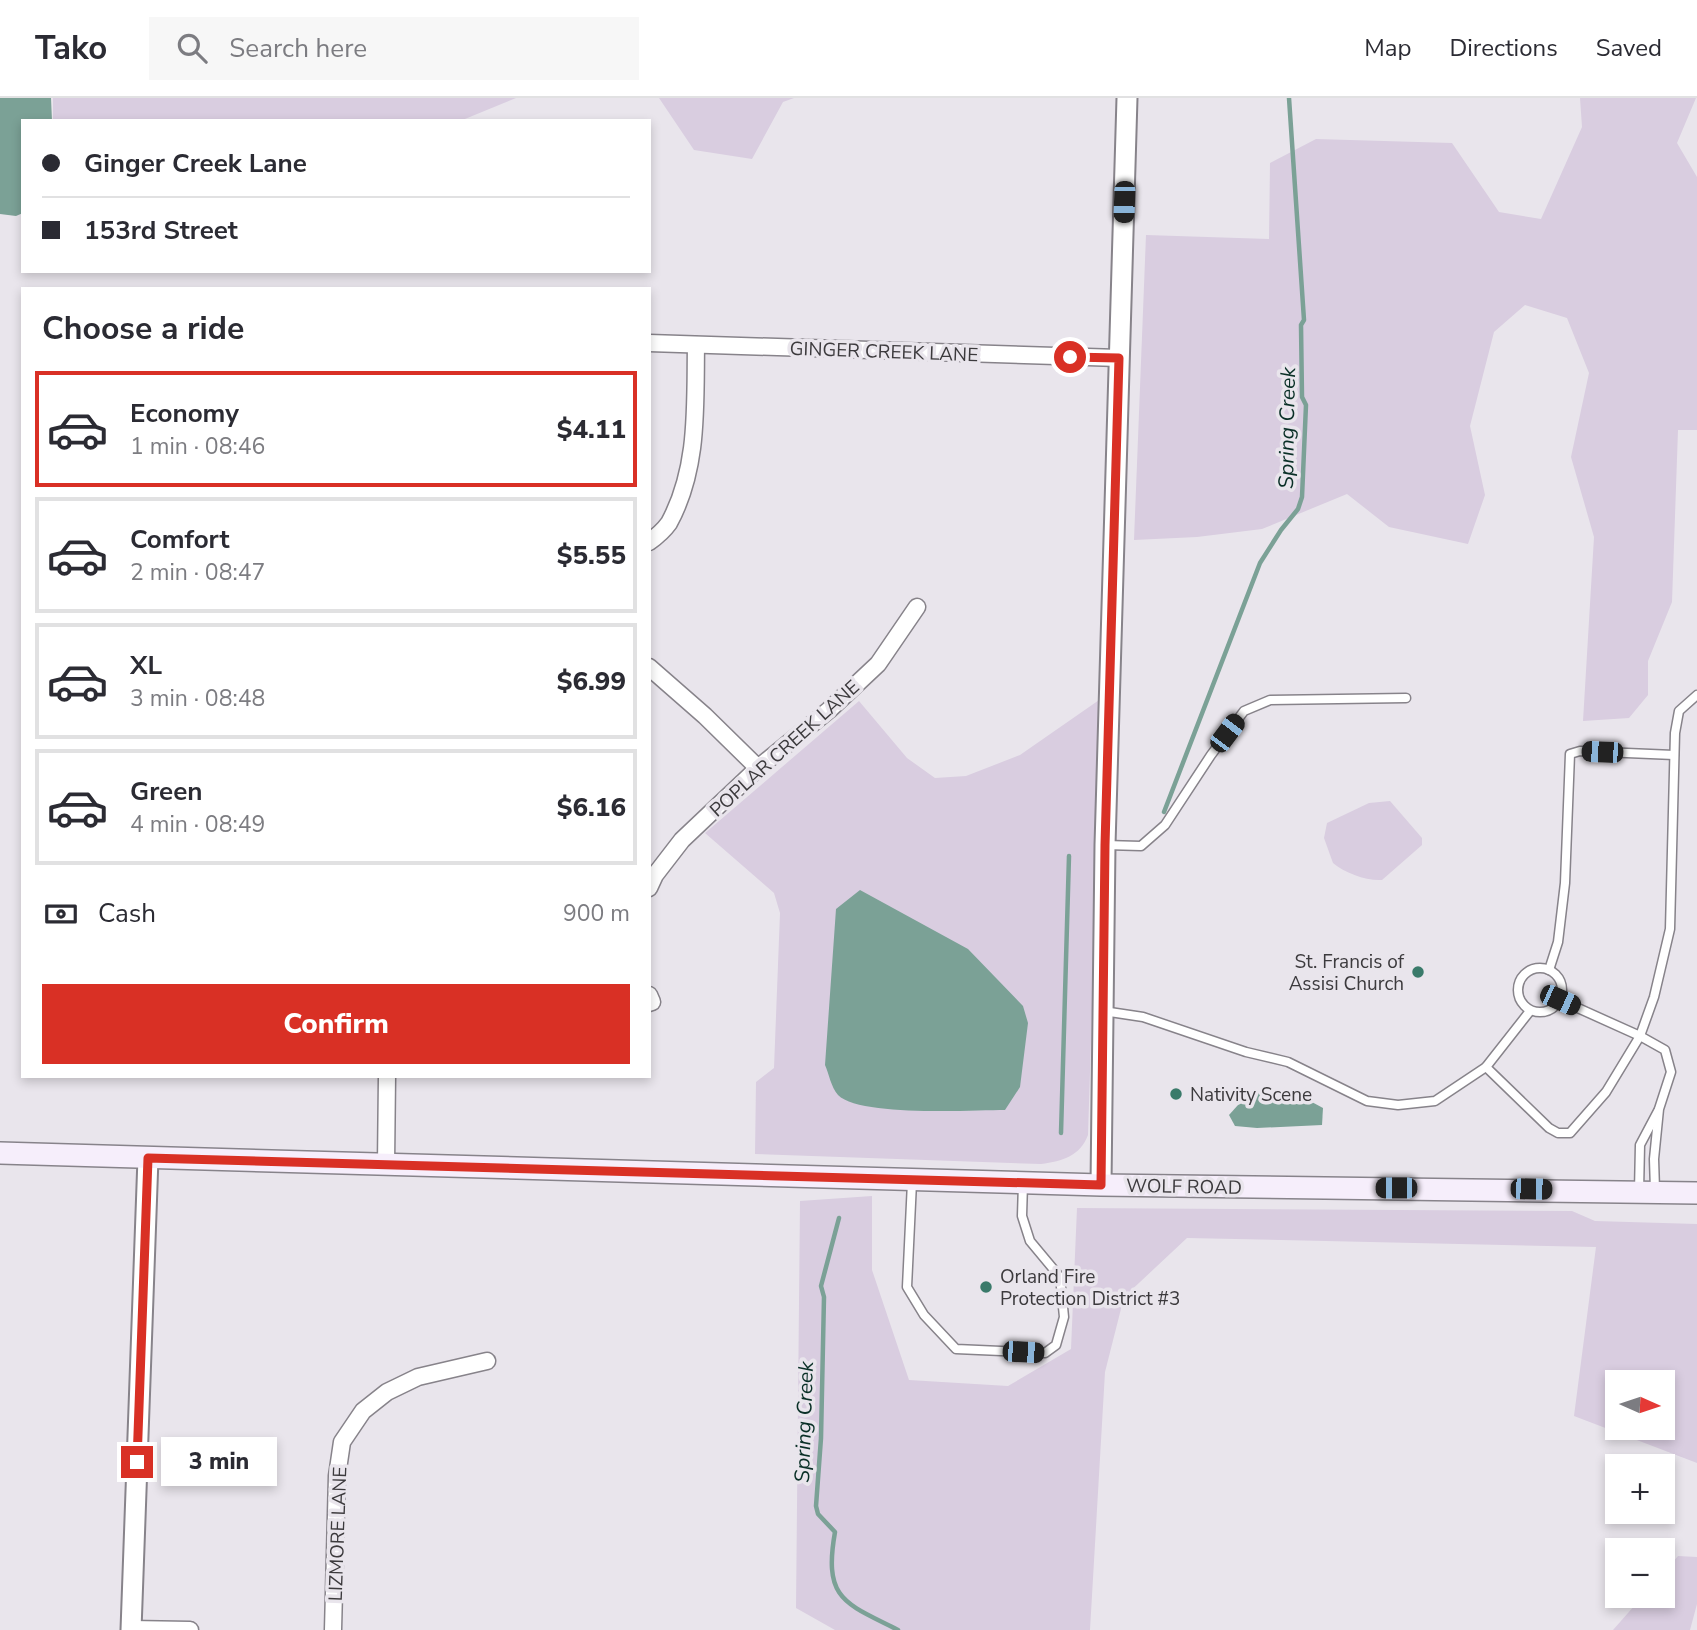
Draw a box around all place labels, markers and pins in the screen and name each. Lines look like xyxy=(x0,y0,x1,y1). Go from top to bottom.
place label: St. Francis of Assisi Church xyxy=(1289,949,1405,997)
marker: St. Francis of Assisi Church xyxy=(1410,964,1426,980)
place label: Nativity Scene xyxy=(1190,1082,1312,1108)
marker: Nativity Scene xyxy=(1168,1086,1184,1102)
place label: Orland Fire Protection District #3 xyxy=(1000,1264,1180,1312)
marker: Orland Fire Protection District #3 xyxy=(978,1279,994,1295)

